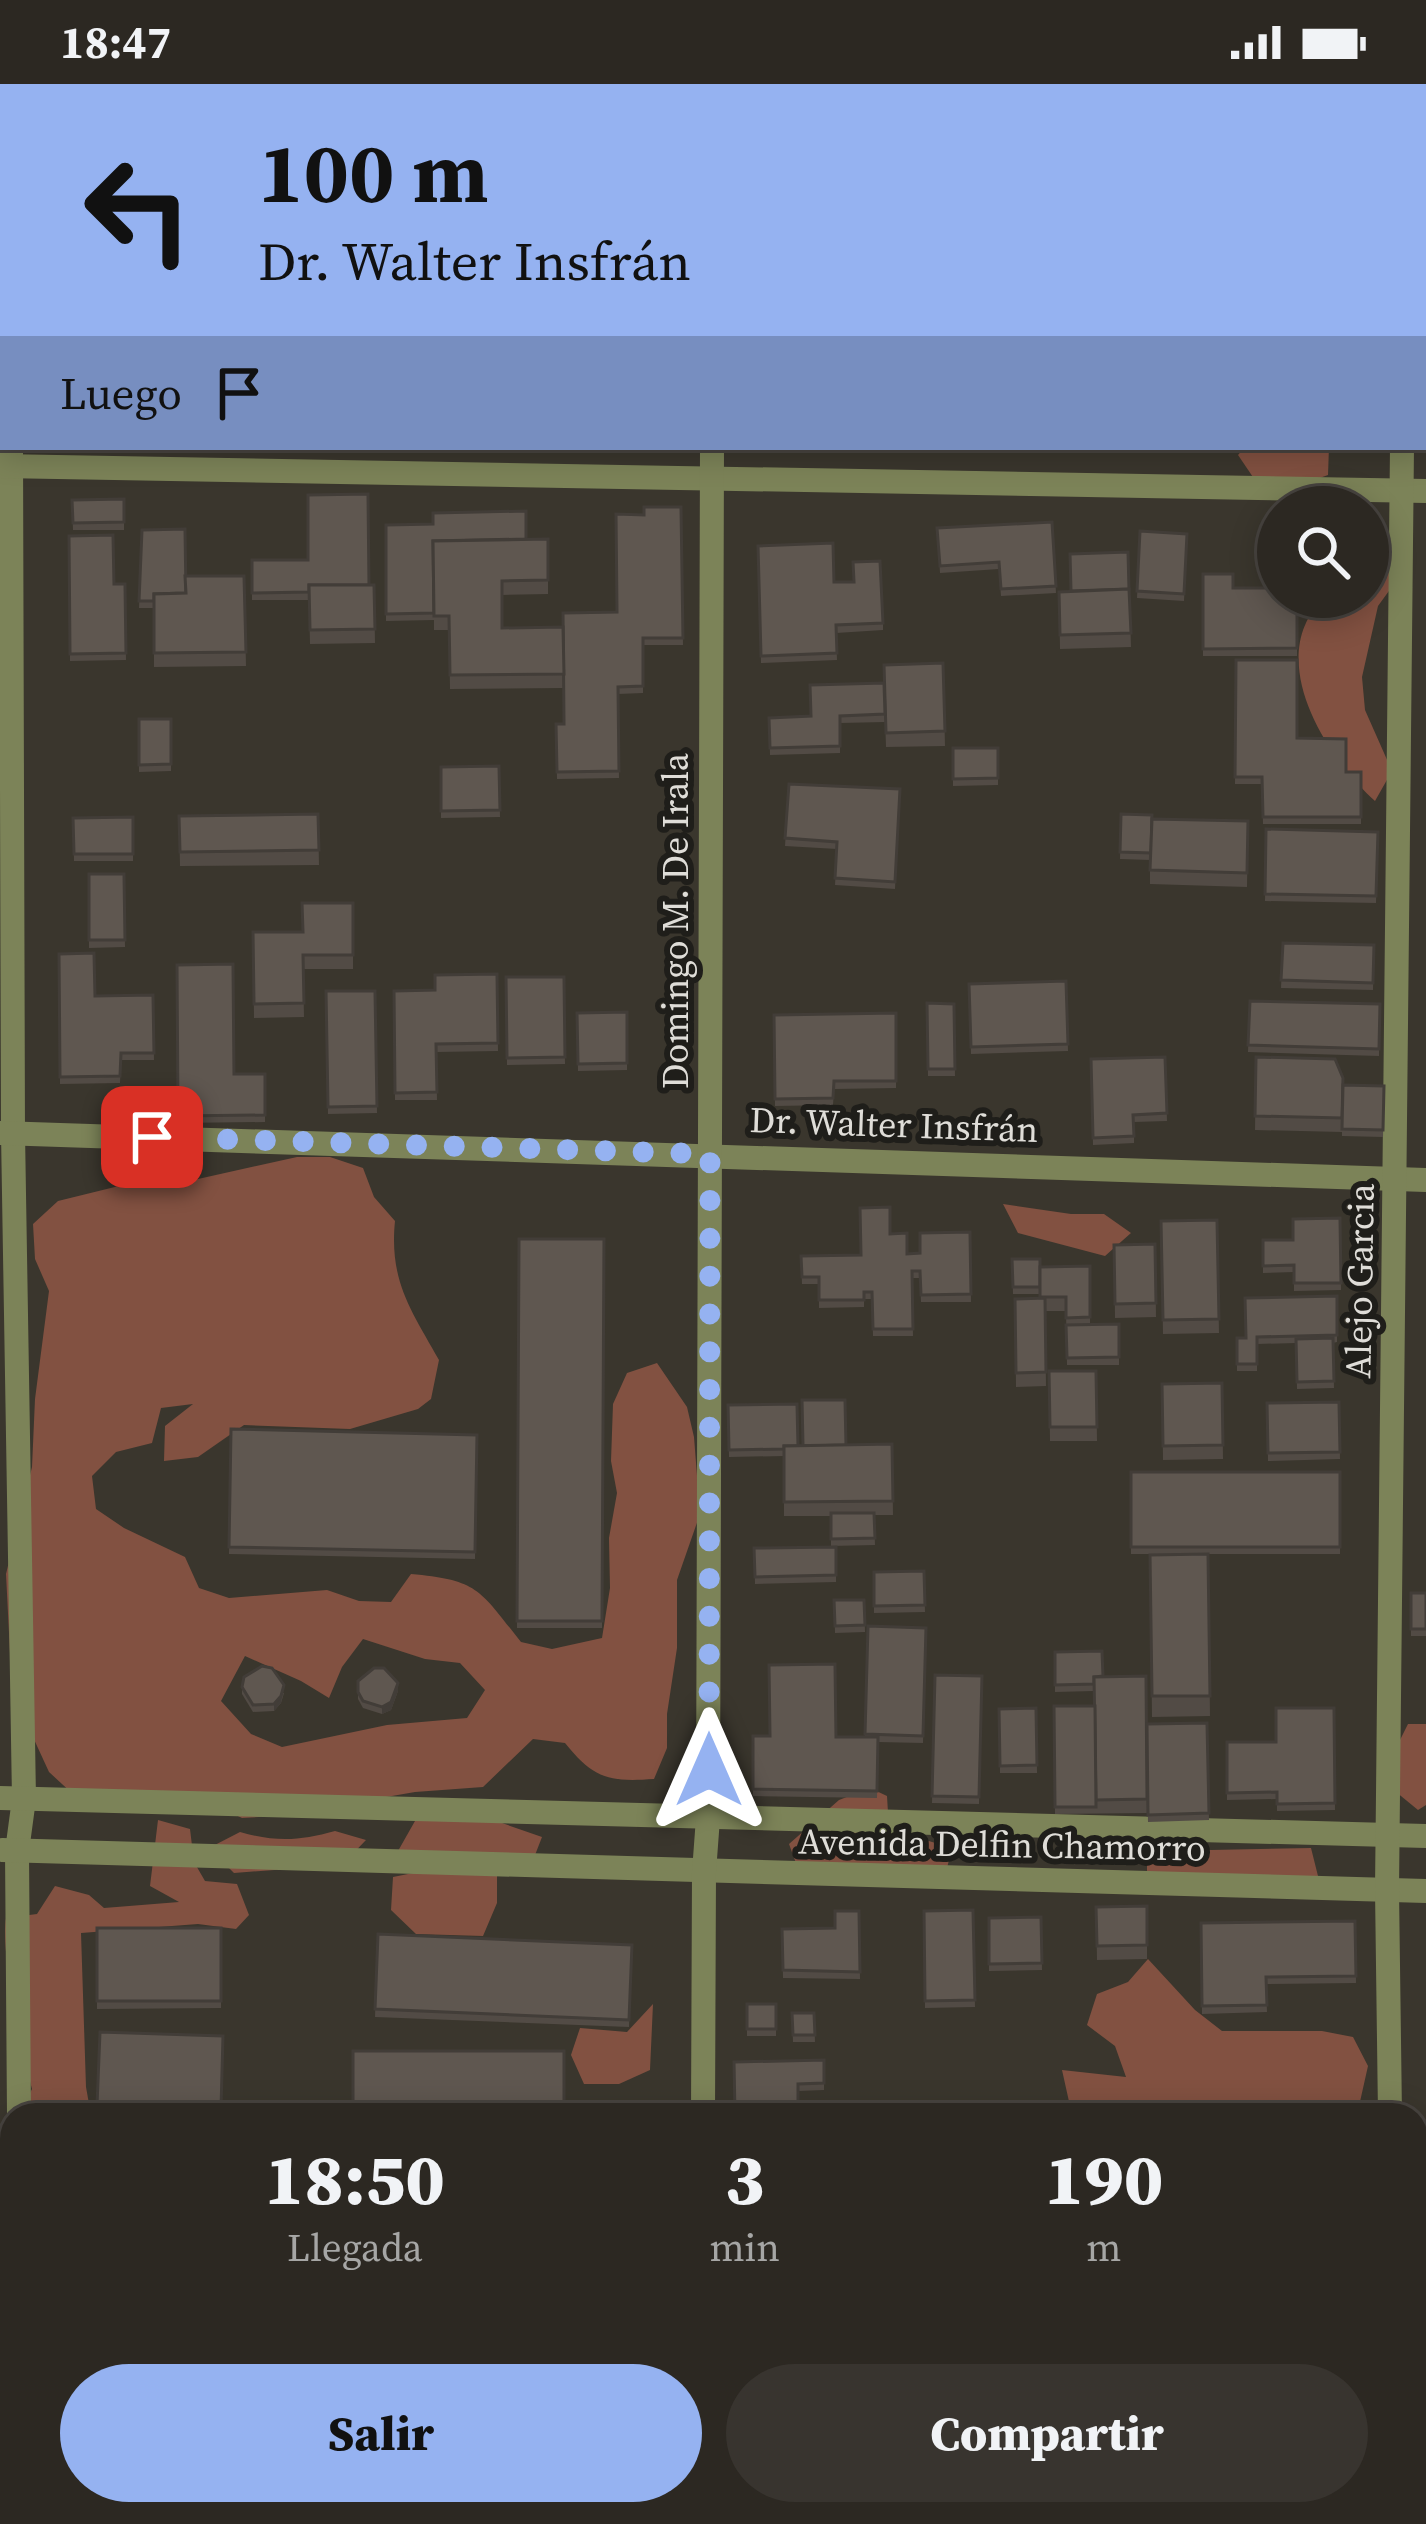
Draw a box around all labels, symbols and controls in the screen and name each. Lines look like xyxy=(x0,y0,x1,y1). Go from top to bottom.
text: 18:47 xyxy=(60,11,171,73)
text: 100 m xyxy=(258,115,489,230)
icon: left xyxy=(60,132,216,288)
text: Dr. Walter Insfrán xyxy=(258,224,691,298)
icon: arrive xyxy=(206,360,272,426)
text: Luego xyxy=(60,362,182,424)
map controls xyxy=(1257,486,1389,618)
button: search xyxy=(1257,486,1389,618)
street label: Domingo M. De Irala xyxy=(651,752,700,1089)
pin xyxy=(101,1086,203,1188)
street label: Dr. Walter Insfrán xyxy=(749,1095,1039,1154)
icon: arrive xyxy=(119,1104,185,1170)
street label: Alejo Garcia xyxy=(1333,1182,1386,1379)
position arrow xyxy=(646,1707,772,1833)
street label: Avenida Delfin Chamorro xyxy=(798,1816,1206,1873)
text: 18:50 xyxy=(265,2129,445,2228)
text: 3 xyxy=(725,2129,764,2228)
text: 190 xyxy=(1044,2129,1163,2228)
text: Llegada xyxy=(287,2221,423,2274)
text: min xyxy=(709,2221,780,2274)
text: m xyxy=(1086,2221,1121,2274)
button: Salir xyxy=(60,2364,702,2502)
button: Compartir xyxy=(726,2364,1368,2502)

